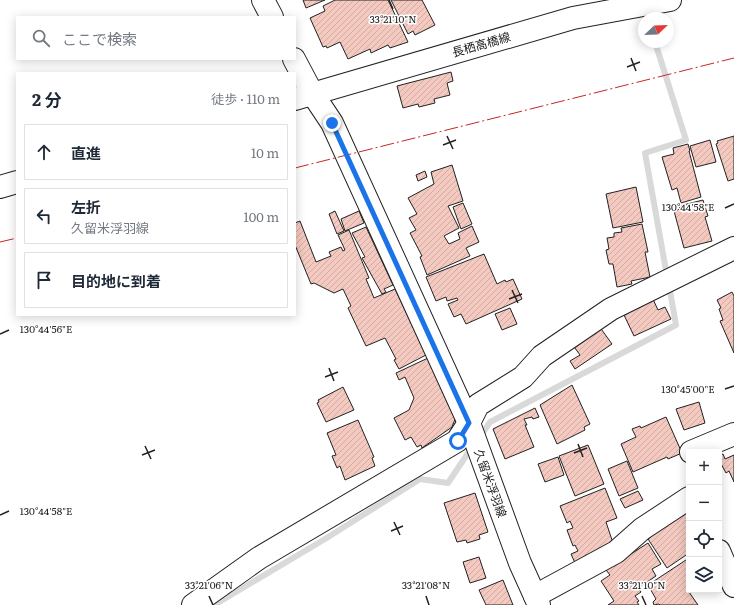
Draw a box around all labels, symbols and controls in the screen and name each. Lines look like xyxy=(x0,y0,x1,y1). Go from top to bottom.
text: 33°21'10"N xyxy=(369,11,417,26)
north arrow xyxy=(638,12,674,48)
search box xyxy=(16,16,296,60)
icon: search xyxy=(30,27,52,49)
text: ここで検索 xyxy=(62,27,137,50)
street label: 長栖高橋線 xyxy=(450,27,512,61)
text: 2 分 xyxy=(32,86,62,111)
text: 徒歩 · 110 m xyxy=(211,89,280,108)
route end xyxy=(323,114,341,132)
icon: ahead xyxy=(33,141,55,163)
text: 直進 xyxy=(71,141,101,164)
text: 10 m xyxy=(251,143,279,162)
text: 左折 xyxy=(71,195,101,218)
text: 130°44'58"E xyxy=(662,199,714,214)
icon: left xyxy=(33,205,55,227)
text: 100 m xyxy=(243,207,279,226)
text: 久留米浮羽線 xyxy=(71,218,149,237)
icon: arrive xyxy=(33,269,55,291)
text: 目的地に到着 xyxy=(71,269,161,292)
text: 130°44'56"E xyxy=(20,321,72,336)
text: 130°45'00"E xyxy=(661,381,715,396)
route start xyxy=(449,432,467,450)
street label: 久留米浮羽線 xyxy=(470,446,512,520)
map controls xyxy=(686,449,722,593)
button: + xyxy=(686,449,722,485)
button: − xyxy=(686,485,722,521)
text: 130°44'58"E xyxy=(20,503,72,518)
button: locate xyxy=(686,521,722,557)
button: layers xyxy=(686,557,722,593)
text: 33°21'06"N xyxy=(185,577,233,592)
text: 33°21'08"N xyxy=(402,577,450,592)
text: 33°21'10"N xyxy=(618,577,666,592)

